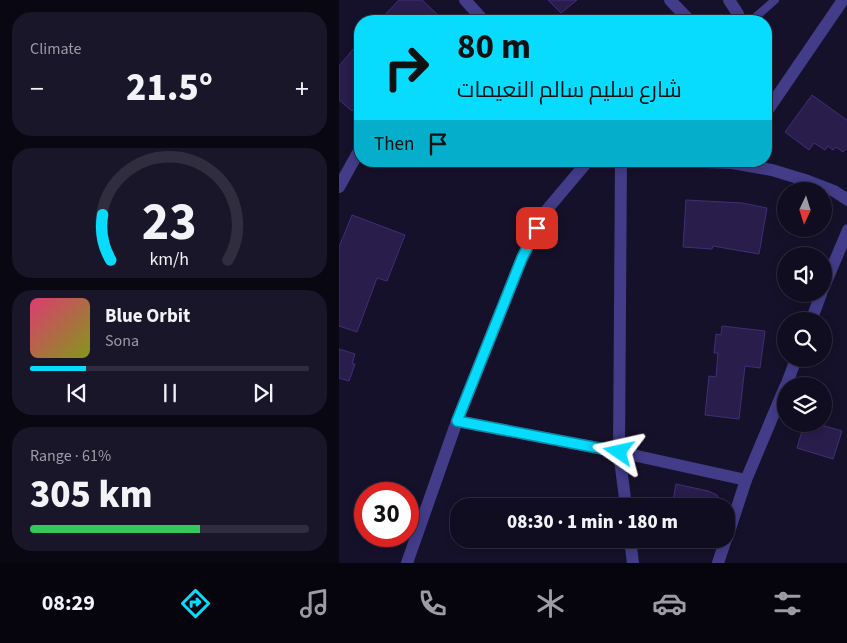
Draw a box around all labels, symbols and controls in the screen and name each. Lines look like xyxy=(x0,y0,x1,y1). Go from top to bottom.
text: 80 m xyxy=(457,22,531,72)
icon: right xyxy=(374,35,439,100)
text: Climate xyxy=(30,38,81,60)
text: 21.5° xyxy=(126,61,213,115)
text: − xyxy=(30,69,44,109)
text: + xyxy=(295,69,309,109)
text: شارع سليم سالم النعيمات xyxy=(457,74,682,106)
icon: arrive xyxy=(424,130,452,158)
text: Then xyxy=(374,131,414,158)
north arrow xyxy=(777,182,831,238)
map controls xyxy=(777,182,832,432)
text: 23 xyxy=(142,186,197,260)
pin xyxy=(516,207,558,249)
icon: arrive xyxy=(523,214,551,242)
text: km/h xyxy=(150,247,189,272)
button: sound xyxy=(777,247,832,302)
text: Blue Orbit xyxy=(105,303,190,330)
button: search xyxy=(777,312,832,367)
text: Sona xyxy=(105,330,139,352)
button: layers xyxy=(777,377,832,432)
icon: previous xyxy=(63,379,91,407)
icon: pause xyxy=(156,379,184,407)
icon: next xyxy=(249,379,277,407)
position arrow xyxy=(592,425,644,477)
text: Range · 61% xyxy=(30,445,111,467)
text: 305 km xyxy=(30,468,152,522)
speed limit sign: 30 xyxy=(354,482,419,547)
text: 08:30 · 1 min · 180 m xyxy=(507,509,678,536)
icon: directions xyxy=(178,586,213,621)
icon: music xyxy=(297,586,332,621)
icon: phone xyxy=(415,586,450,621)
icon: climate xyxy=(533,586,568,621)
icon: car xyxy=(652,586,687,621)
icon: filters xyxy=(770,586,805,621)
text: 08:29 xyxy=(42,587,95,619)

